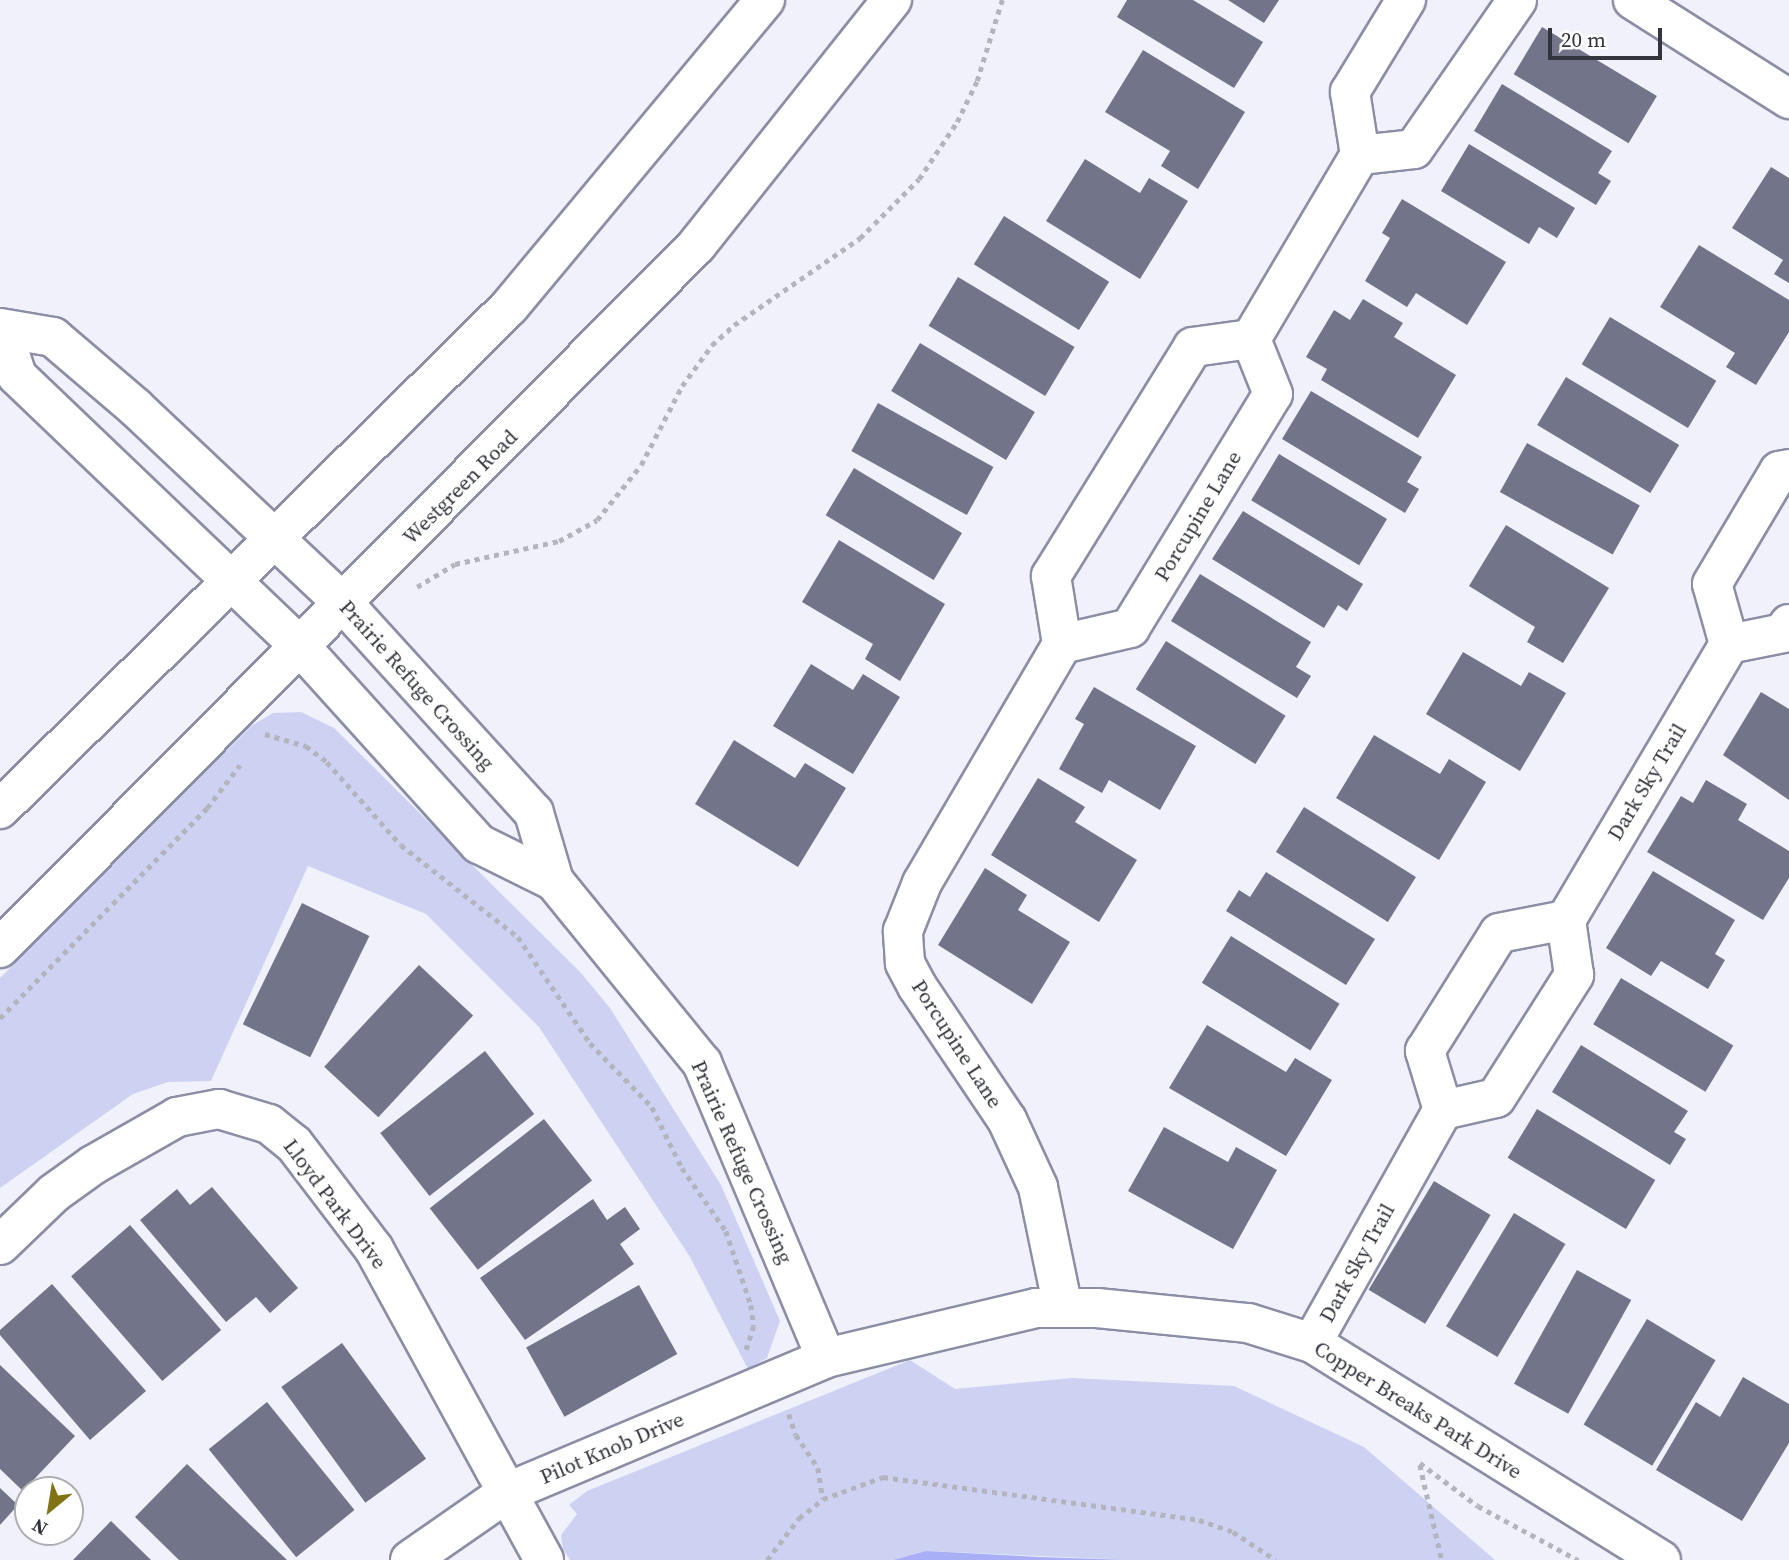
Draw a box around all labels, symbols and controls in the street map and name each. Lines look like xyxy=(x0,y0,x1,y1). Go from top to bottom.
scale bar xyxy=(1551,14,1665,58)
text: 20 m xyxy=(1561,25,1606,54)
street label: Westgreen Road xyxy=(398,425,522,549)
street label: Porcupine Lane xyxy=(1149,446,1247,586)
street label: Prairie Refuge Crossing xyxy=(334,595,500,775)
street label: Dark Sky Trail xyxy=(1602,719,1692,845)
street label: Porcupine Lane xyxy=(906,975,1008,1113)
street label: Prairie Refuge Crossing xyxy=(686,1057,798,1267)
street label: Lloyd Park Drive xyxy=(278,1134,392,1274)
street label: Dark Sky Trail xyxy=(1314,1199,1400,1327)
street label: Copper Breaks Park Drive xyxy=(1309,1336,1527,1484)
street label: Pilot Knob Drive xyxy=(536,1406,688,1490)
north arrow xyxy=(14,1476,84,1546)
text: N xyxy=(27,1513,52,1542)

